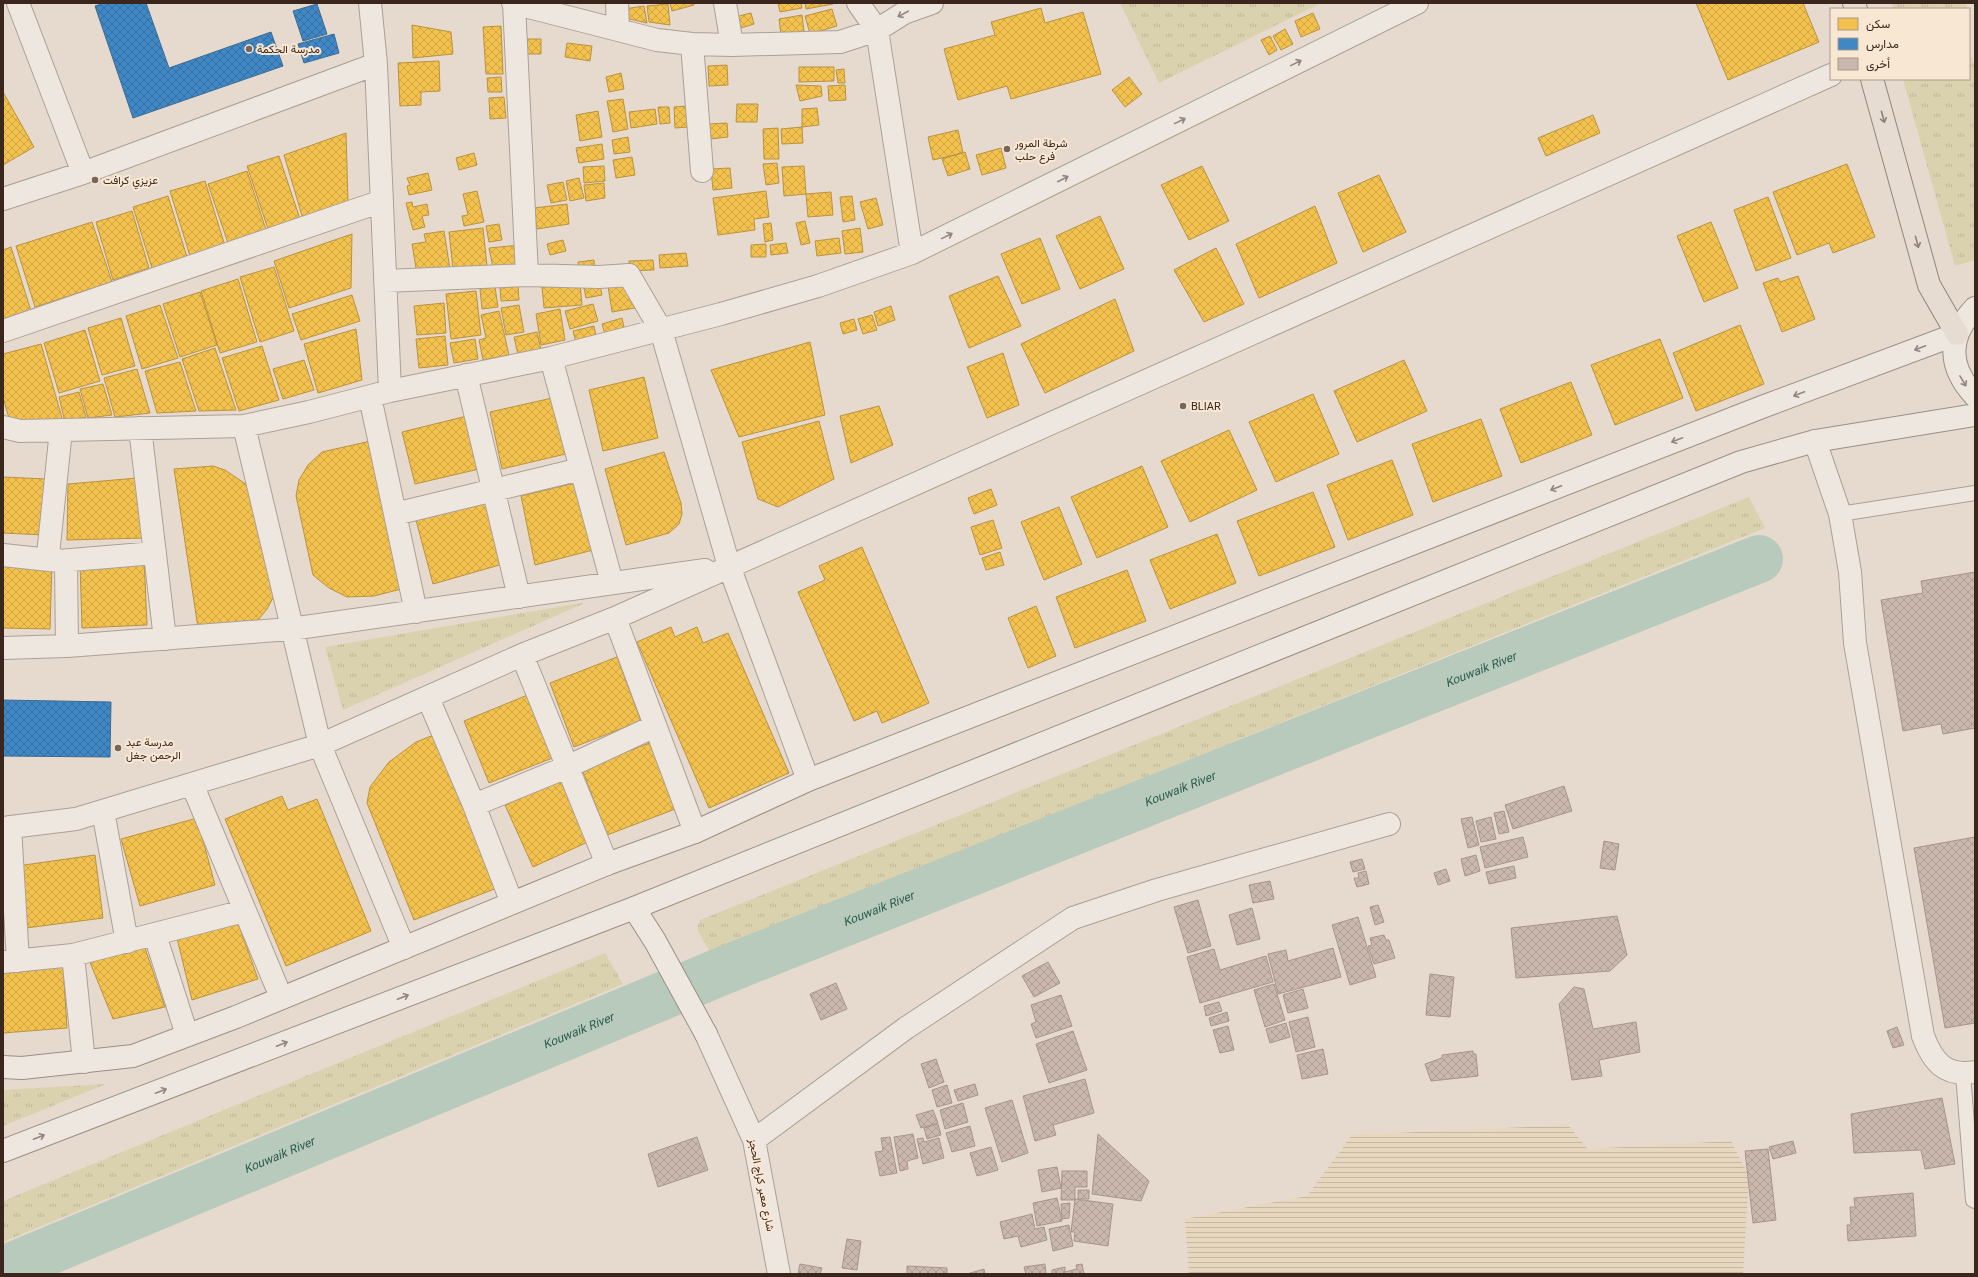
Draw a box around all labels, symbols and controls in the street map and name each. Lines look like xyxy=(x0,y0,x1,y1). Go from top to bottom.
legend xyxy=(1830,8,1970,80)
one-way arrow xyxy=(897,11,909,18)
text: سكن xyxy=(1866,16,1890,34)
text: مدارس xyxy=(1866,36,1899,54)
place label: مدرسة الحكمة xyxy=(257,42,320,59)
marker: مدرسة الحكمة xyxy=(244,44,254,54)
text: أخرى xyxy=(1866,56,1890,74)
one-way arrow xyxy=(1290,59,1302,66)
one-way arrow xyxy=(1880,110,1887,123)
one-way arrow xyxy=(1173,117,1185,124)
place label: شرطة المرور فرع حلب xyxy=(1014,136,1068,166)
marker: شرطة المرور فرع حلب xyxy=(1002,144,1012,154)
place label: عزيزي كرافت xyxy=(103,173,158,190)
marker: عزيزي كرافت xyxy=(90,175,100,185)
one-way arrow xyxy=(1057,175,1069,182)
one-way arrow xyxy=(940,232,952,239)
one-way arrow xyxy=(1914,235,1921,248)
one-way arrow xyxy=(1915,344,1927,352)
one-way arrow xyxy=(1960,375,1968,387)
one-way arrow xyxy=(1793,390,1805,398)
place label: BLIAR xyxy=(1191,399,1221,416)
marker: BLIAR xyxy=(1178,401,1188,411)
one-way arrow xyxy=(1672,437,1684,445)
one-way arrow xyxy=(1551,484,1563,492)
water label: Kouwaik River xyxy=(1443,648,1521,693)
place label: مدرسة عبد الرحمن جغل xyxy=(126,735,181,765)
marker: مدرسة عبد الرحمن جغل xyxy=(113,743,123,753)
water label: Kouwaik River xyxy=(1142,767,1220,812)
water label: Kouwaik River xyxy=(841,887,919,932)
one-way arrow xyxy=(397,993,409,1001)
water label: Kouwaik River xyxy=(541,1008,619,1055)
one-way arrow xyxy=(276,1039,288,1047)
one-way arrow xyxy=(154,1086,166,1094)
one-way arrow xyxy=(33,1133,45,1141)
water label: Kouwaik River xyxy=(241,1133,319,1179)
street label: شارع معبر كراج الحجز xyxy=(743,1136,778,1234)

